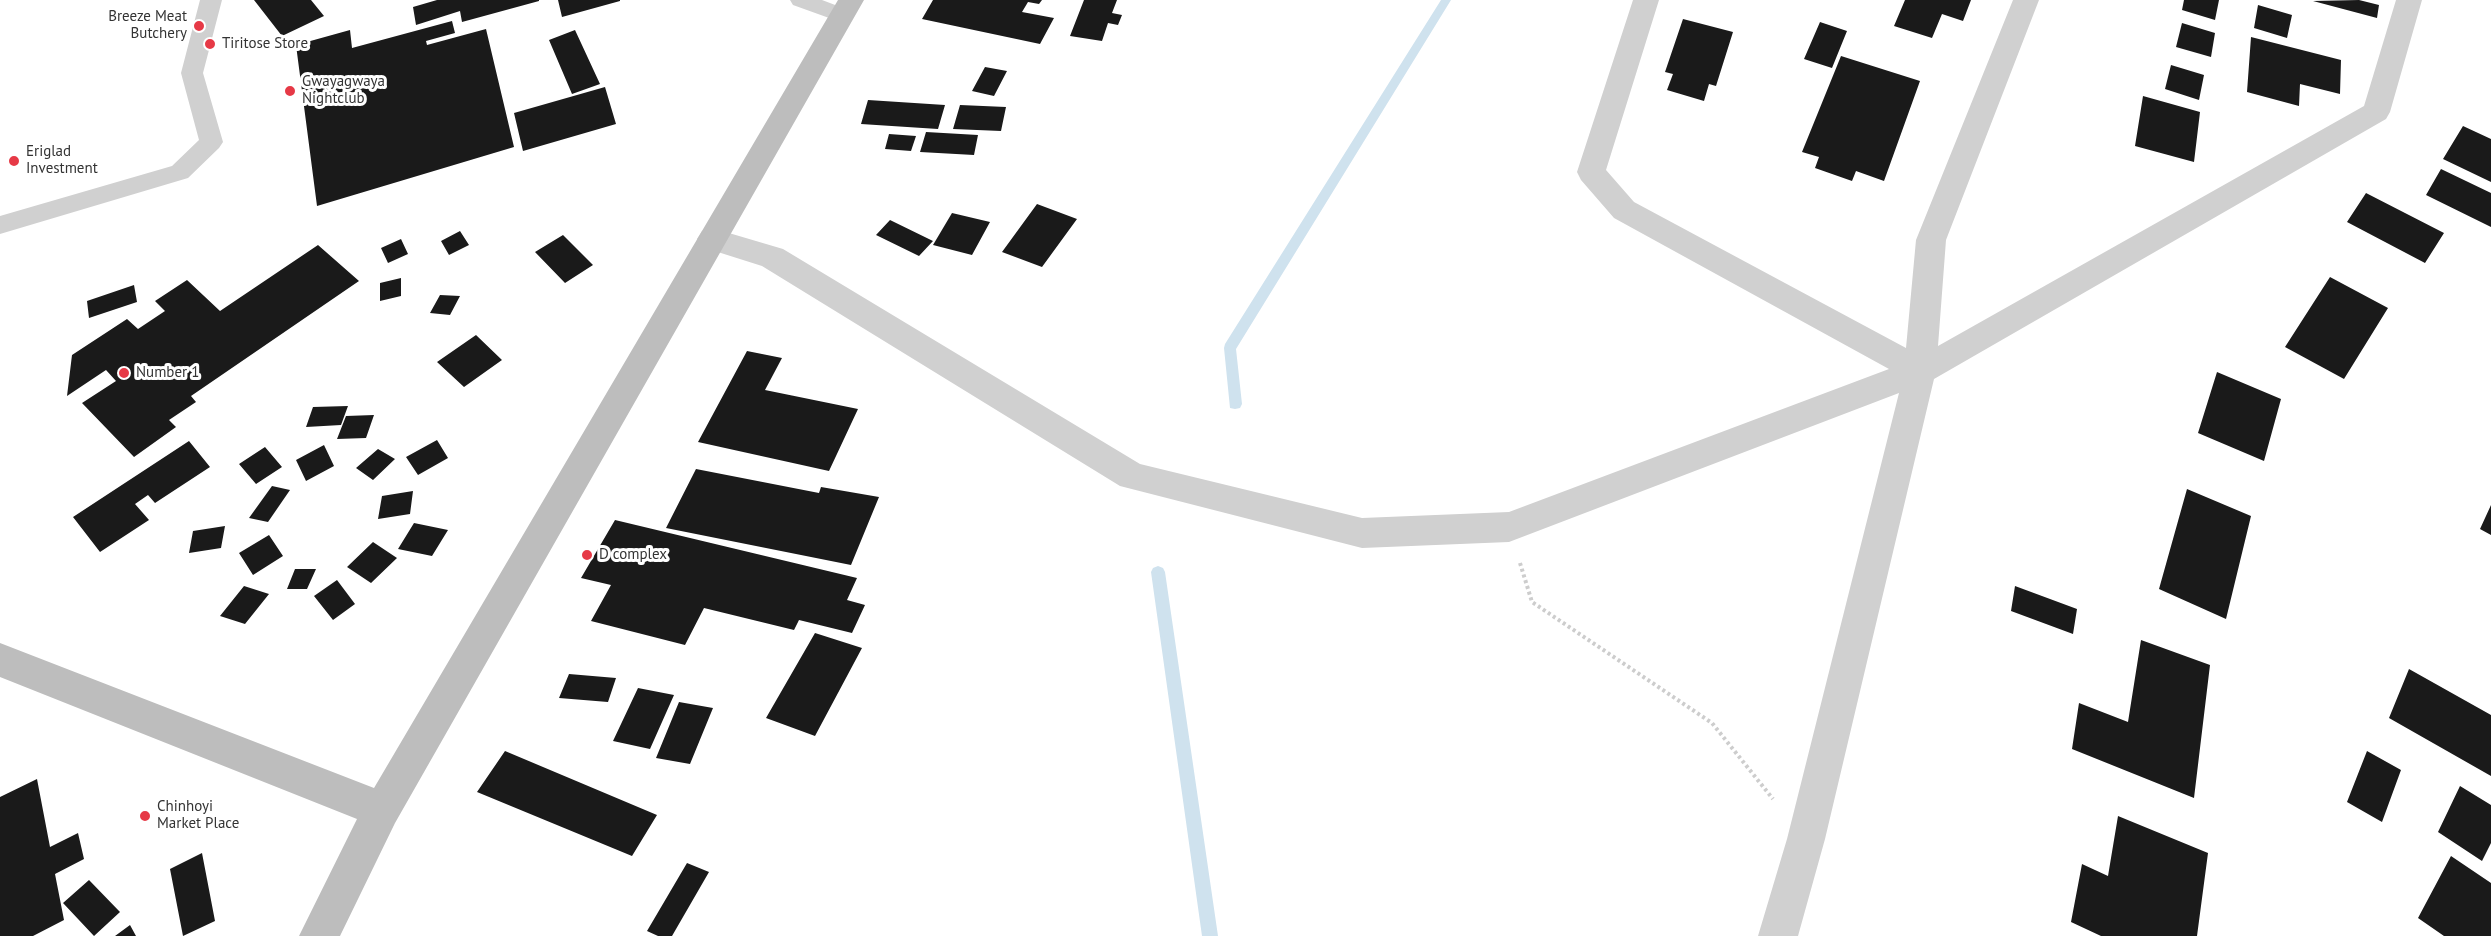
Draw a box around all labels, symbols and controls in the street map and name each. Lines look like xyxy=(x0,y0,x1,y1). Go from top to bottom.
place label: Breeze Meat Butchery xyxy=(108,8,187,43)
marker: Breeze Meat Butchery xyxy=(192,19,206,33)
place label: Tiritose Store xyxy=(222,35,308,53)
marker: Tiritose Store xyxy=(203,37,217,51)
place label: Gwayagwaya Nightclub xyxy=(302,73,385,108)
marker: Gwayagwaya Nightclub xyxy=(283,84,297,98)
place label: Eriglad Investment xyxy=(26,143,98,178)
marker: Eriglad Investment xyxy=(7,154,21,168)
place label: Number 1 xyxy=(136,364,199,382)
marker: Number 1 xyxy=(117,366,131,380)
place label: D complex xyxy=(599,546,667,564)
marker: D complex xyxy=(580,548,594,562)
place label: Chinhoyi Market Place xyxy=(157,798,239,833)
marker: Chinhoyi Market Place xyxy=(138,809,152,823)

